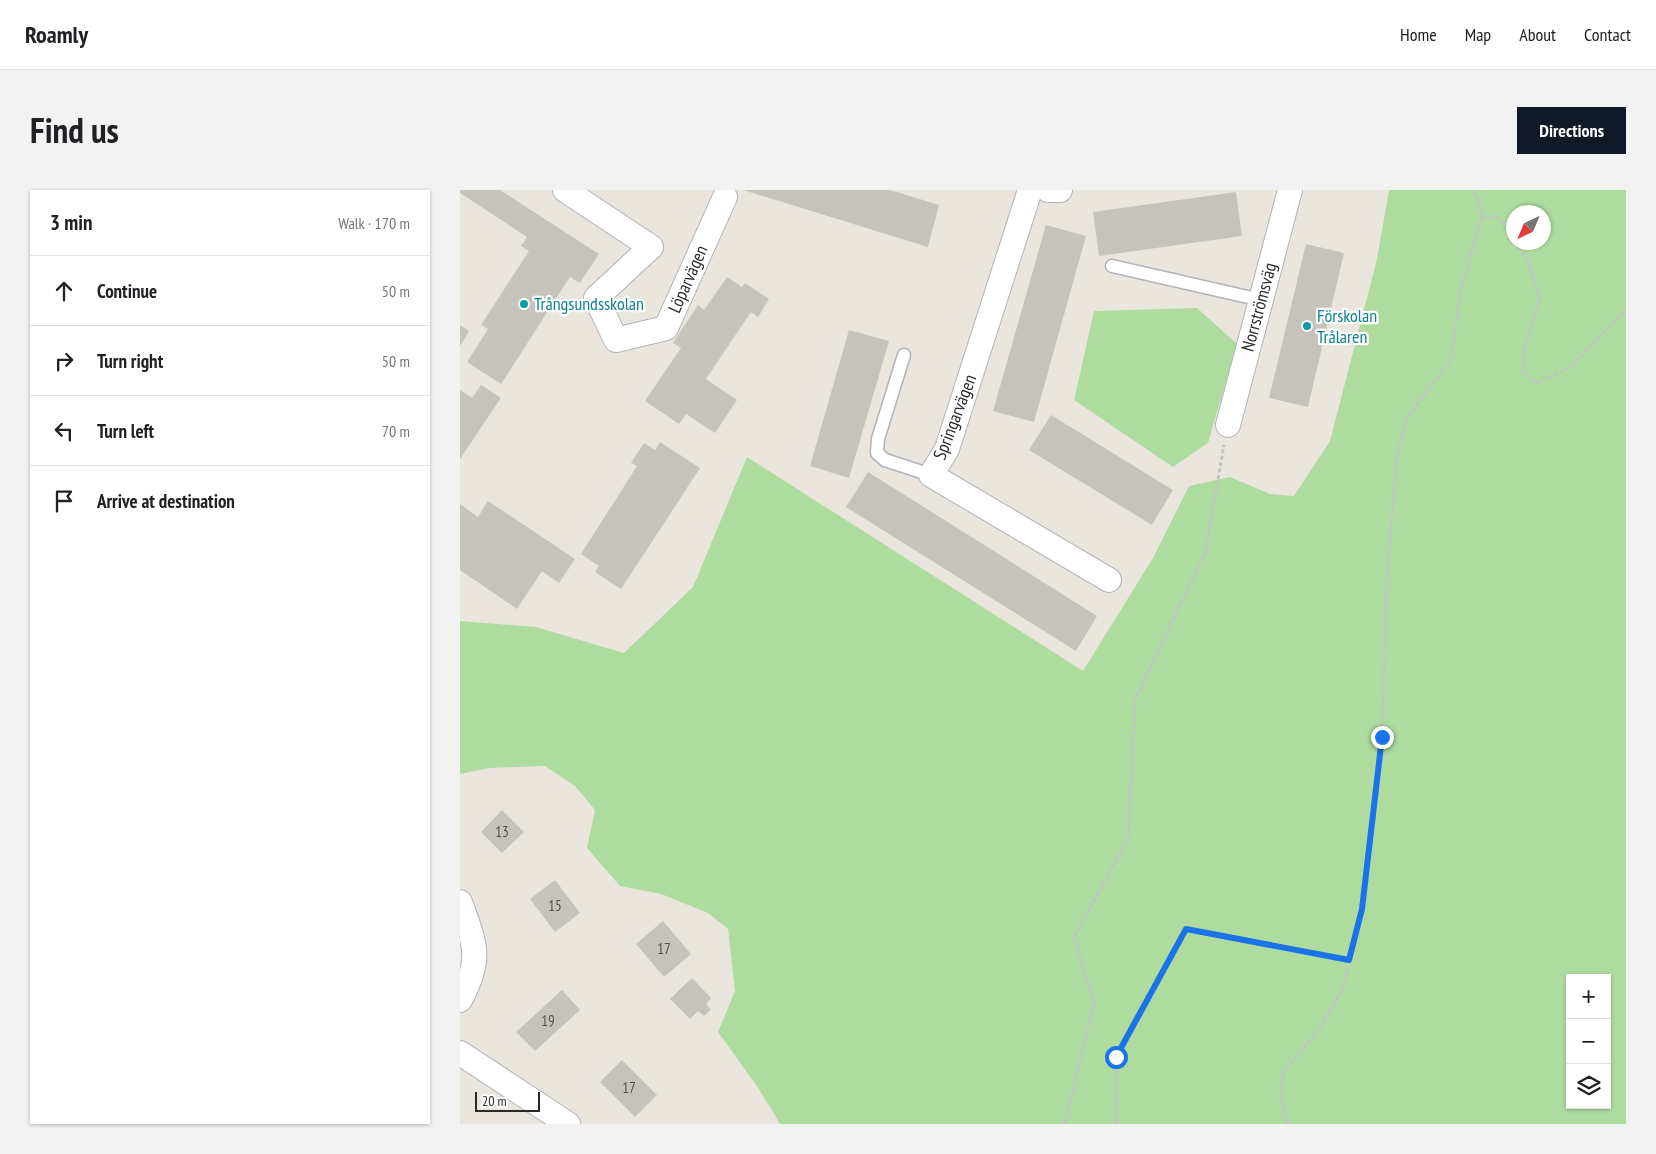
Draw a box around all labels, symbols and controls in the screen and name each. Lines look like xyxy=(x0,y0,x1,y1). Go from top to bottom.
text: Roamly xyxy=(25,19,88,50)
text: Home xyxy=(1400,23,1437,46)
text: Map xyxy=(1465,23,1491,46)
text: About xyxy=(1519,23,1556,46)
text: Contact xyxy=(1584,23,1631,46)
text: Find us xyxy=(30,107,119,153)
button: Directions xyxy=(1517,107,1626,154)
north arrow xyxy=(1506,205,1551,250)
text: 3 min xyxy=(50,209,92,236)
text: Walk · 170 m xyxy=(338,213,410,233)
street label: Löparvägen xyxy=(662,241,713,316)
street label: Norrströmsväg xyxy=(1236,260,1281,354)
icon: ahead xyxy=(50,277,78,305)
text: Continue xyxy=(97,279,157,303)
text: 50 m xyxy=(382,281,410,301)
place label: Trångsundsskolan xyxy=(534,292,644,315)
marker: Trångsundsskolan xyxy=(518,298,530,310)
place label: Förskolan Trålaren xyxy=(1317,304,1377,348)
marker: Förskolan Trålaren xyxy=(1301,320,1313,332)
icon: right xyxy=(50,347,78,375)
text: Turn right xyxy=(97,349,163,373)
text: 50 m xyxy=(382,351,410,371)
street label: Springarvägen xyxy=(928,371,981,463)
icon: left xyxy=(50,417,78,445)
text: Turn left xyxy=(97,419,154,443)
text: 70 m xyxy=(382,421,410,441)
icon: arrive xyxy=(50,487,78,515)
text: Arrive at destination xyxy=(97,489,235,513)
route end xyxy=(1371,726,1394,749)
house number: 13 xyxy=(495,822,509,841)
house number: 15 xyxy=(548,896,562,915)
house number: 17 xyxy=(657,939,671,958)
map controls xyxy=(1566,974,1611,1109)
button: + xyxy=(1566,974,1611,1019)
house number: 19 xyxy=(541,1011,555,1030)
button: − xyxy=(1566,1019,1611,1064)
route start xyxy=(1105,1046,1128,1069)
button: layers xyxy=(1566,1064,1611,1109)
house number: 17 xyxy=(622,1078,636,1097)
scale bar xyxy=(475,1089,540,1112)
text: 20 m xyxy=(482,1092,507,1110)

